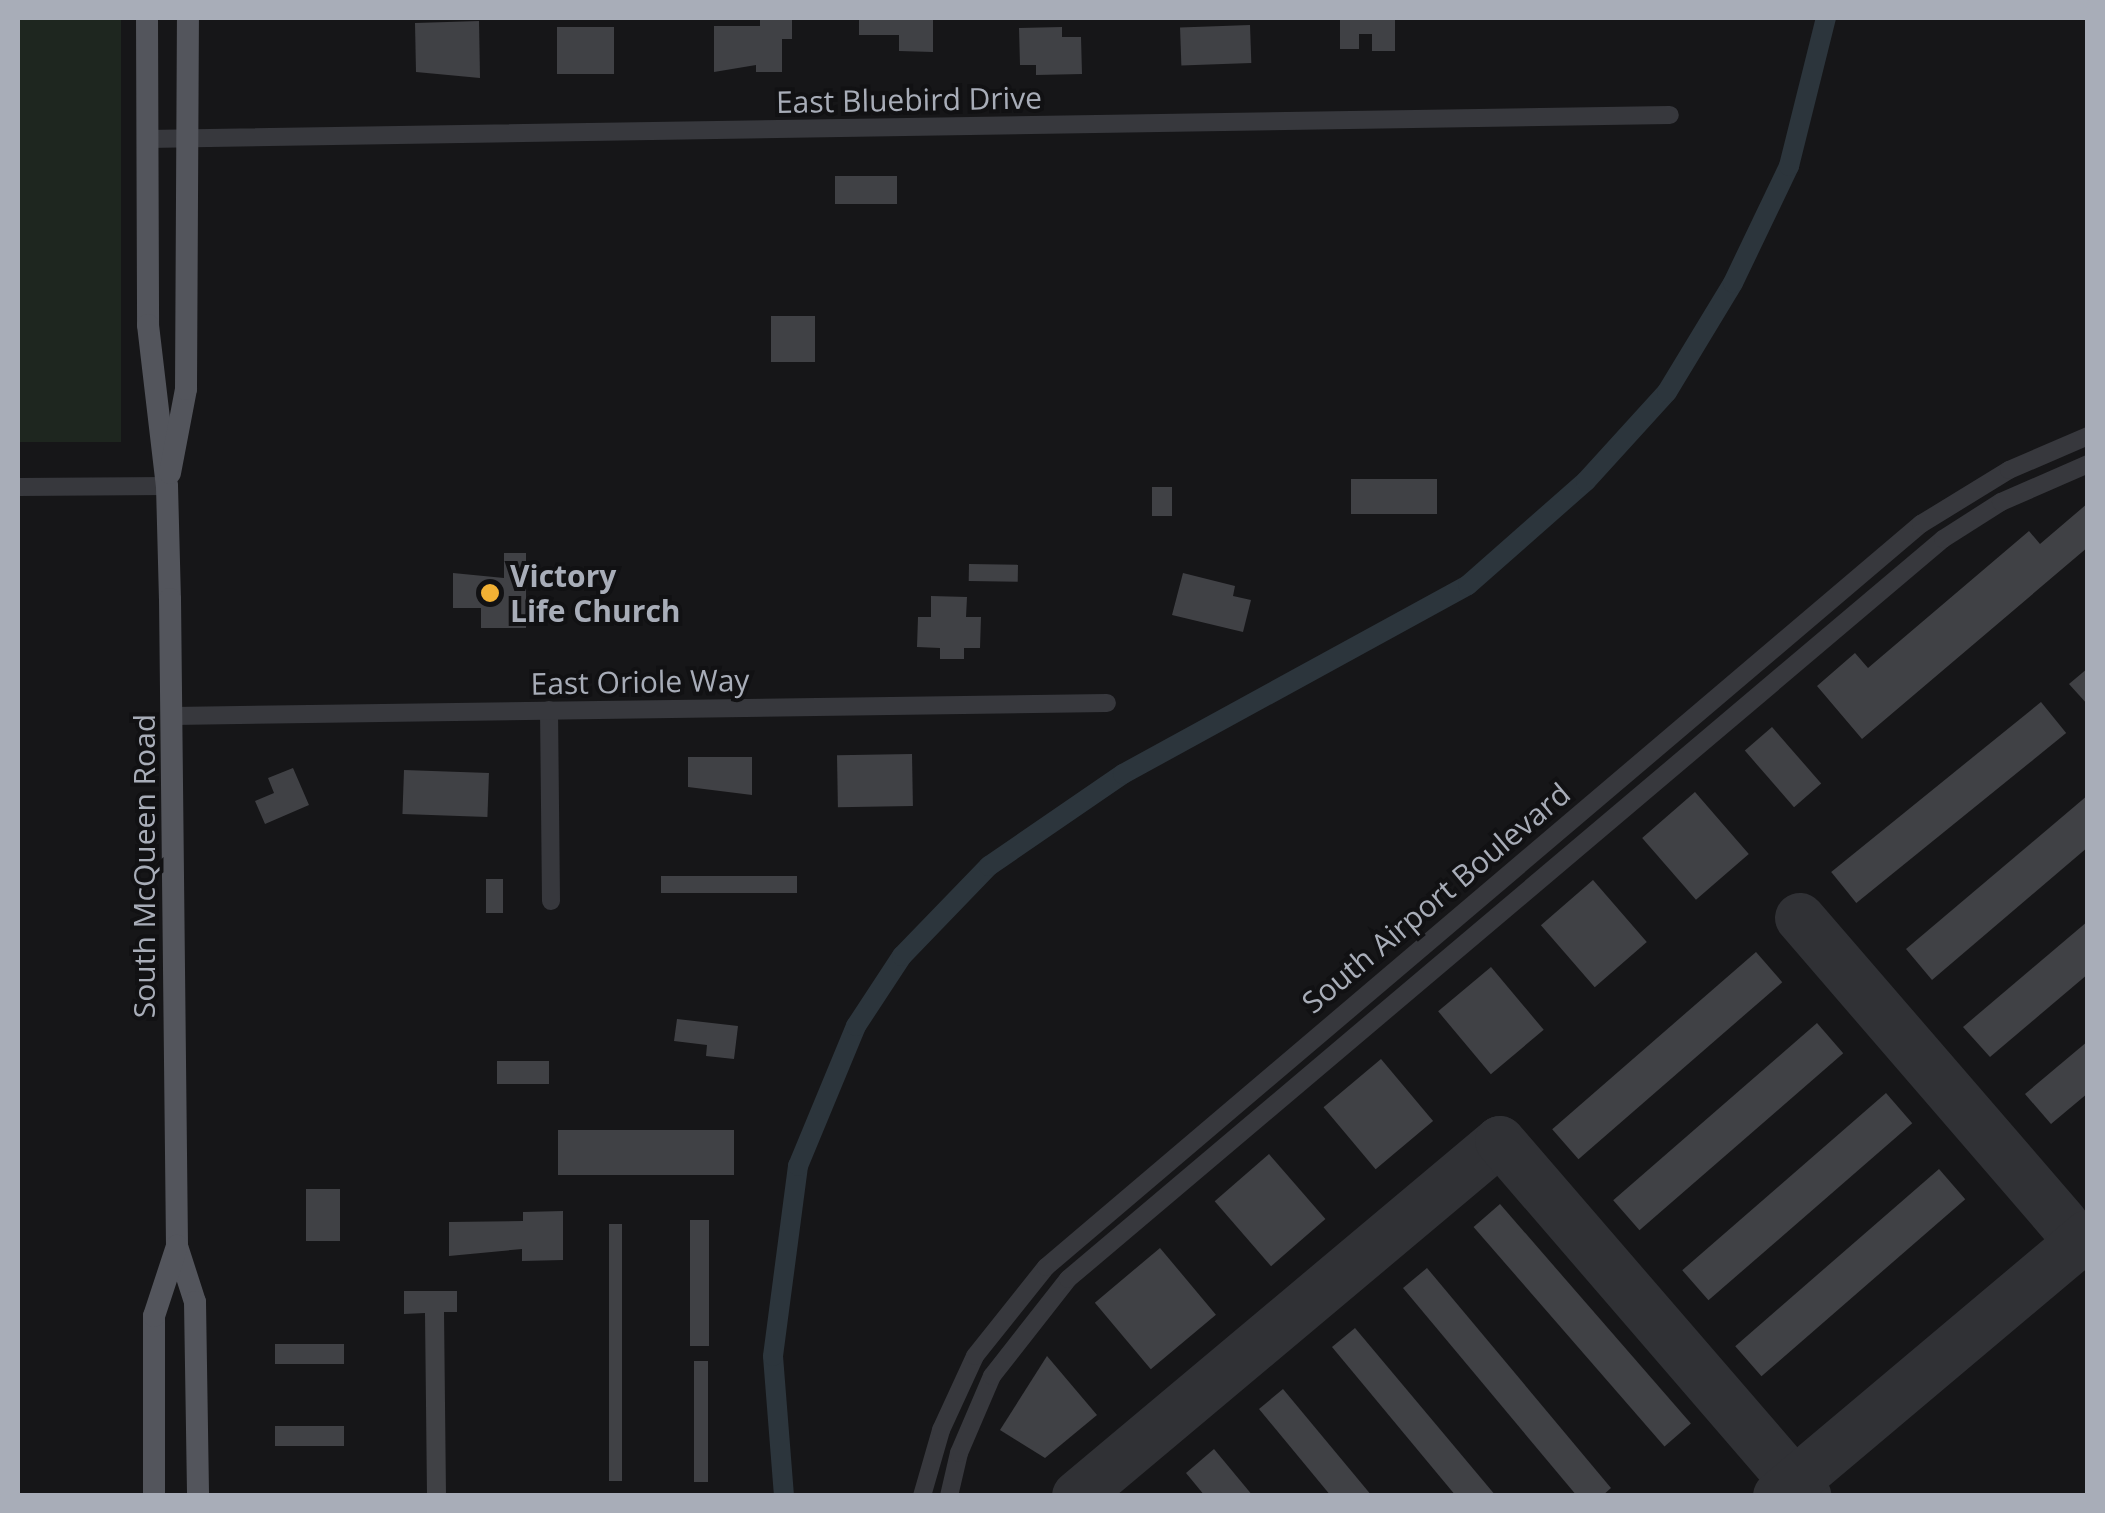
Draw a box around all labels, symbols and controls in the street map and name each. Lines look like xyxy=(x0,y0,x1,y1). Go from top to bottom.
street label: East Bluebird Drive xyxy=(776,80,1042,120)
place label: Victory Life Church xyxy=(510,558,681,628)
marker: Victory Life Church xyxy=(479,582,501,604)
street label: East Oriole Way xyxy=(530,662,750,702)
street label: South McQueen Road xyxy=(126,714,162,1018)
street label: South Airport Boulevard xyxy=(1295,776,1577,1020)

